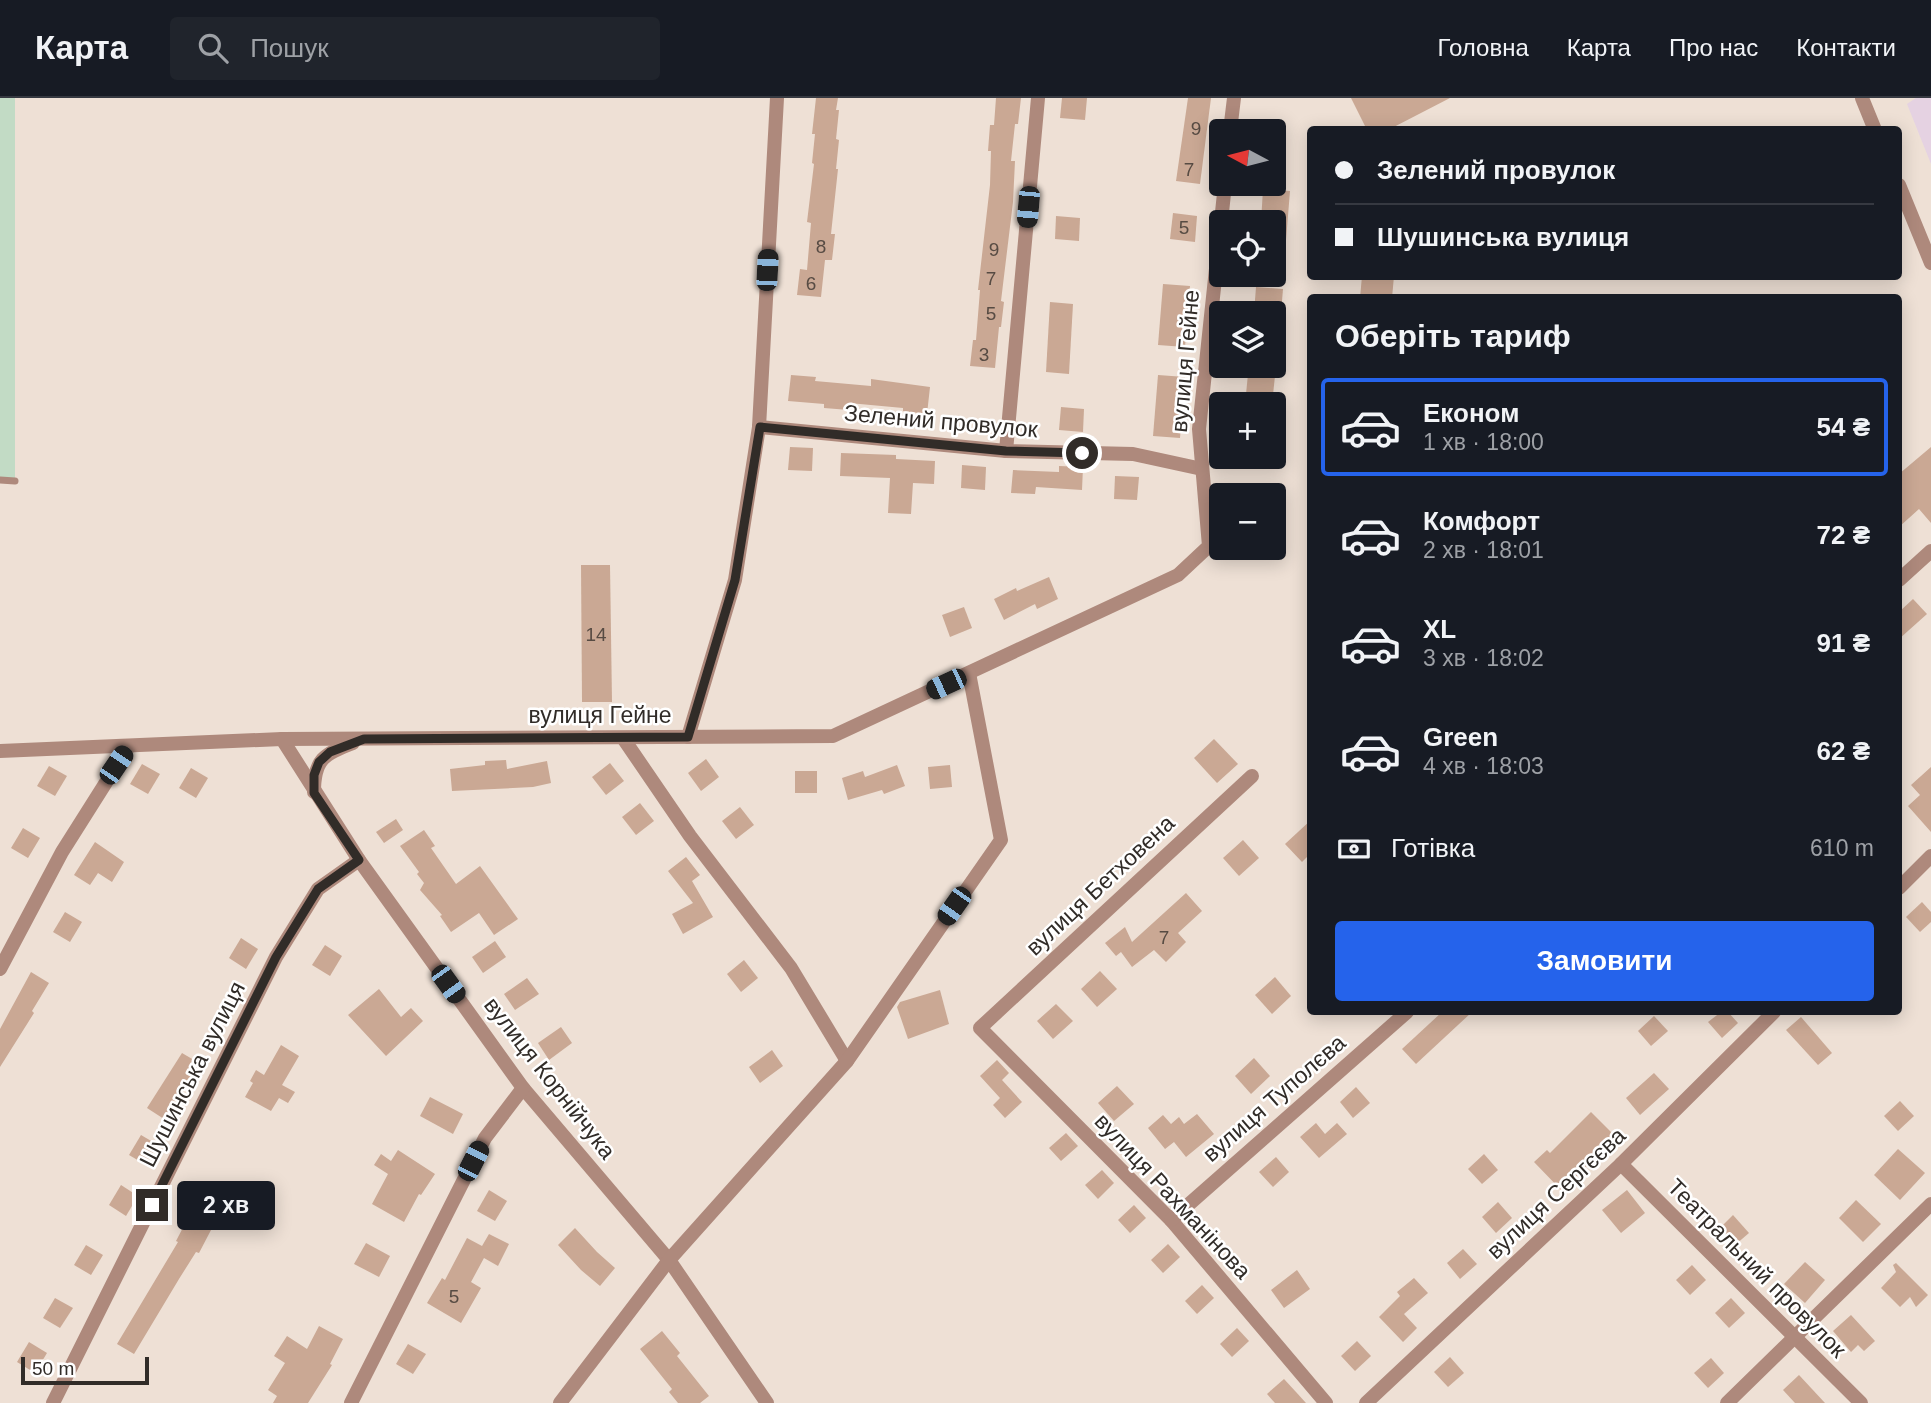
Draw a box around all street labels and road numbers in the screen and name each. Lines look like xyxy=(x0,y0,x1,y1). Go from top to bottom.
street label: вулиця Гейне xyxy=(1166,289,1204,433)
street label: Зелений провулок xyxy=(843,400,1040,442)
street label: вулиця Гейне xyxy=(528,702,672,728)
street label: вулиця Бетховена xyxy=(1021,810,1180,960)
street label: Шушинська вулиця xyxy=(134,977,250,1171)
street label: вулиця Корнійчука xyxy=(479,992,621,1164)
street label: вулиця Туполєва xyxy=(1198,1029,1351,1167)
street label: вулиця Рахманінова xyxy=(1090,1108,1256,1284)
street label: вулиця Сергєєва xyxy=(1481,1122,1631,1264)
street label: Театральний провулок xyxy=(1662,1173,1852,1363)

